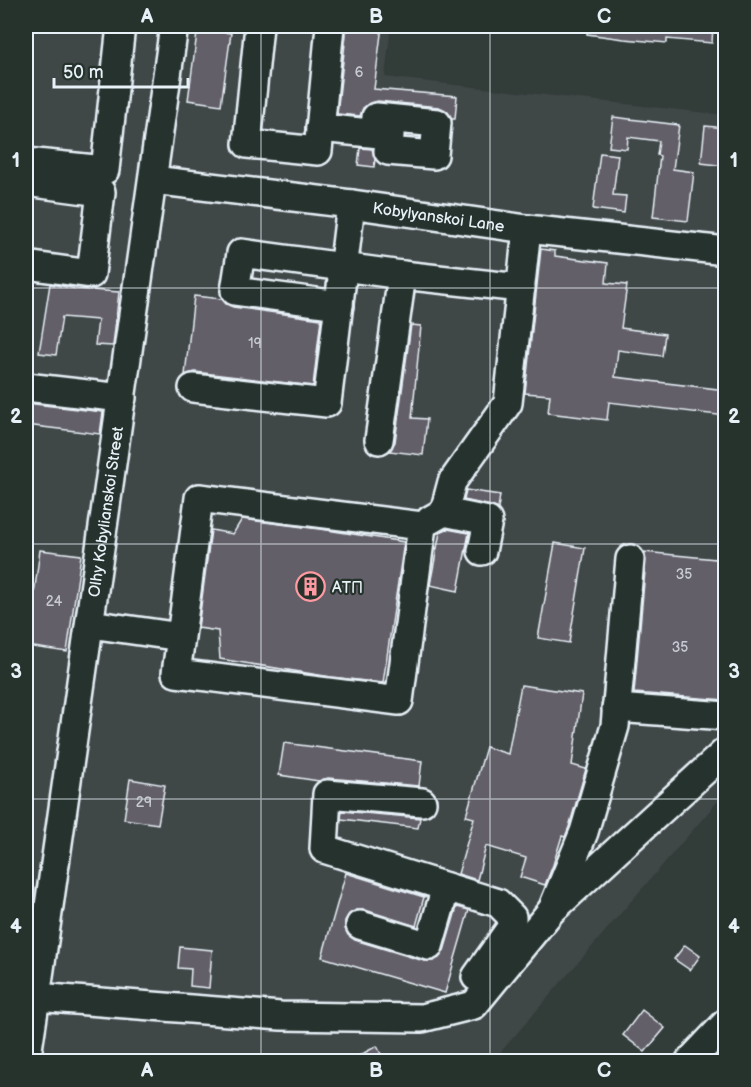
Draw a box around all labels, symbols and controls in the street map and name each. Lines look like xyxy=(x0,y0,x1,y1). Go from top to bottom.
text: A xyxy=(140,5,154,29)
text: B xyxy=(369,5,383,29)
text: C xyxy=(597,5,611,29)
scale bar xyxy=(54,51,188,89)
text: 50 m xyxy=(63,62,104,83)
house number: 6 xyxy=(355,64,364,81)
text: 1 xyxy=(12,149,20,173)
text: 1 xyxy=(730,149,738,173)
street label: Kobylyanskoi Lane xyxy=(371,199,506,237)
house number: 19 xyxy=(248,335,262,352)
text: 2 xyxy=(10,405,22,429)
text: 2 xyxy=(728,405,740,429)
street label: Olhy Kobylianskoi Street xyxy=(85,425,128,598)
house number: 35 xyxy=(676,566,692,583)
building icon: АТП xyxy=(295,571,327,603)
place label: АТП xyxy=(331,579,363,598)
house number: 24 xyxy=(46,593,63,610)
house number: 35 xyxy=(672,639,688,656)
text: 3 xyxy=(10,660,22,684)
text: 3 xyxy=(728,660,740,684)
house number: 29 xyxy=(136,794,152,811)
text: 4 xyxy=(10,915,22,939)
text: 4 xyxy=(728,915,740,939)
text: A xyxy=(140,1059,154,1083)
text: B xyxy=(369,1059,383,1083)
text: C xyxy=(597,1059,611,1083)

